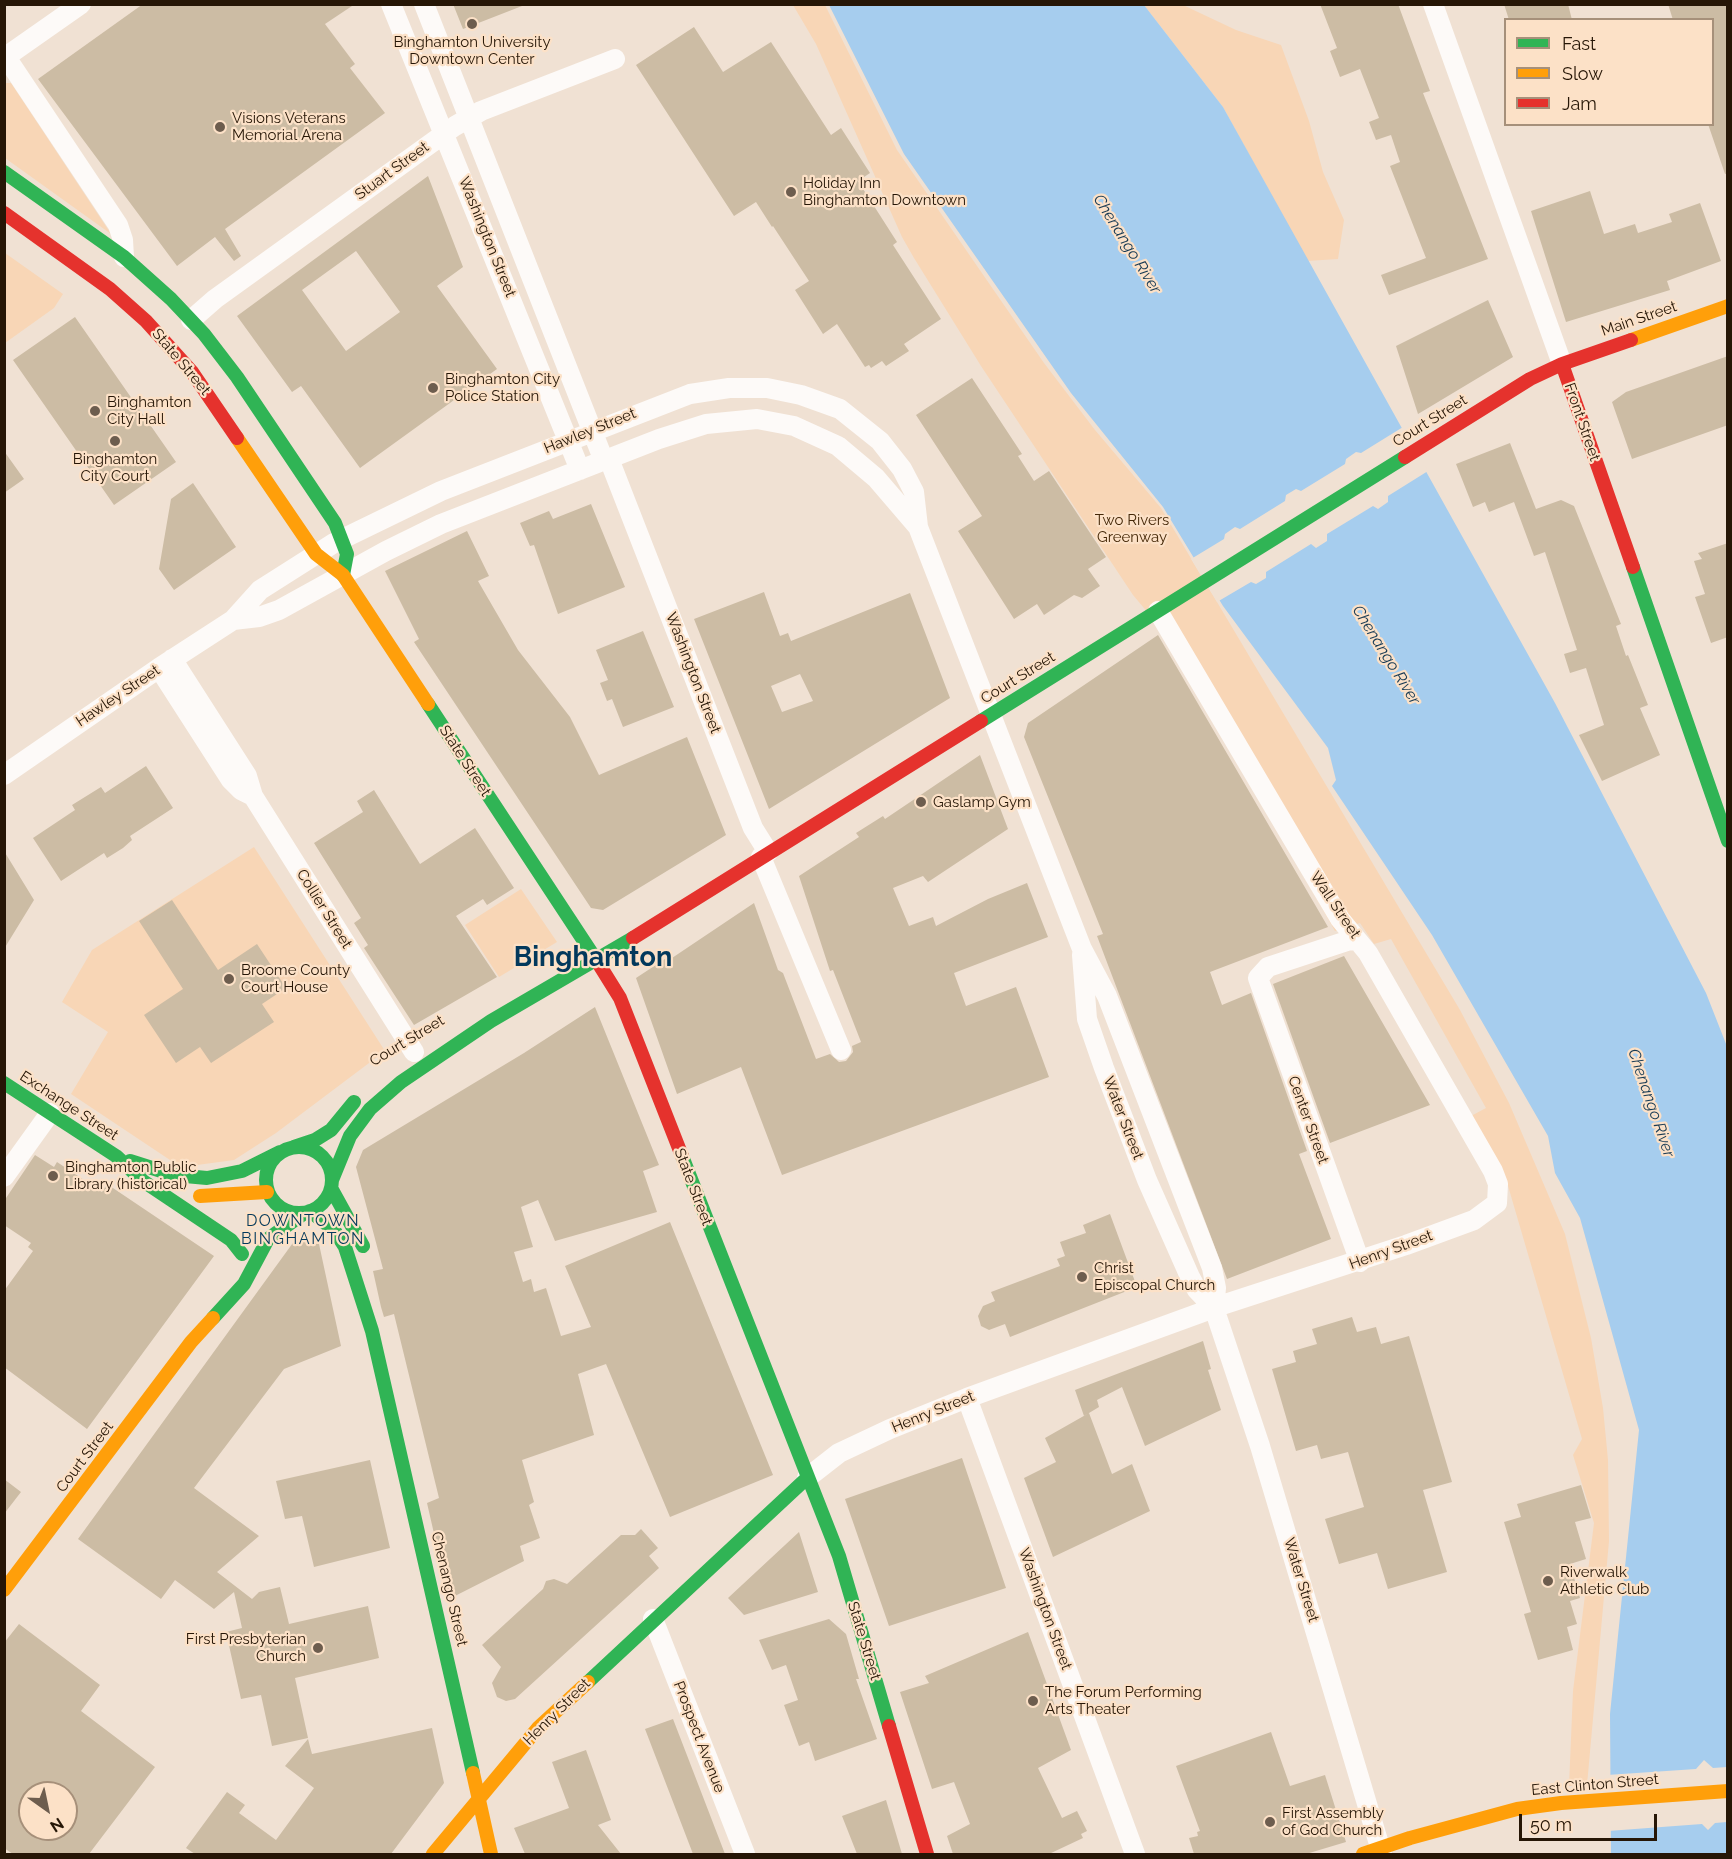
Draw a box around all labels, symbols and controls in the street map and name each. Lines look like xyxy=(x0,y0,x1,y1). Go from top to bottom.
marker: Binghamton University Downtown Center xyxy=(465,17,479,31)
legend xyxy=(1504,18,1714,126)
place label: Binghamton University Downtown Center xyxy=(393,33,551,68)
text: Fast xyxy=(1562,33,1596,54)
text: Slow xyxy=(1562,63,1603,84)
text: Jam xyxy=(1562,93,1597,114)
place label: Visions Veterans Memorial Arena xyxy=(232,109,346,144)
marker: Visions Veterans Memorial Arena xyxy=(213,120,227,134)
street label: Stuart Street xyxy=(352,138,432,204)
street label: Washington Street xyxy=(455,174,519,300)
place label: Holiday Inn Binghamton Downtown xyxy=(803,174,966,209)
marker: Holiday Inn Binghamton Downtown xyxy=(784,185,798,199)
water label: Chenango River xyxy=(1089,191,1165,297)
street label: Main Street xyxy=(1599,298,1679,340)
street label: State Street xyxy=(148,325,214,399)
place label: Binghamton City Police Station xyxy=(445,370,560,405)
marker: Binghamton City Police Station xyxy=(426,381,440,395)
street label: Front Street xyxy=(1560,381,1604,463)
street label: Court Street xyxy=(1390,391,1470,451)
place label: Binghamton City Hall xyxy=(107,393,191,428)
marker: Binghamton City Hall xyxy=(88,404,102,418)
street label: Hawley Street xyxy=(542,404,638,458)
marker: Binghamton City Court xyxy=(108,434,122,448)
place label: Binghamton City Court xyxy=(73,450,157,485)
park label: Two Rivers Greenway xyxy=(1095,511,1169,546)
water label: Chenango River xyxy=(1348,602,1424,708)
street label: Washington Street xyxy=(662,610,724,736)
street label: Court Street xyxy=(978,648,1058,708)
street label: Hawley Street xyxy=(73,661,163,731)
street label: State Street xyxy=(435,722,495,800)
place label: Gaslamp Gym xyxy=(933,793,1031,811)
marker: Gaslamp Gym xyxy=(914,795,928,809)
street label: Collier Street xyxy=(292,866,356,952)
street label: Wall Street xyxy=(1306,868,1364,942)
district label: Binghamton xyxy=(514,942,672,974)
place label: Broome County Court House xyxy=(241,961,350,996)
marker: Broome County Court House xyxy=(222,972,236,986)
street label: Court Street xyxy=(366,1012,448,1070)
water label: Chenango River xyxy=(1623,1046,1679,1160)
street label: Exchange Street xyxy=(16,1067,122,1145)
street label: Water Street xyxy=(1099,1074,1147,1162)
street label: Center Street xyxy=(1284,1074,1332,1166)
street label: State Street xyxy=(670,1146,716,1228)
place label: Binghamton Public Library (historical) xyxy=(65,1158,196,1193)
marker: Binghamton Public Library (historical) xyxy=(46,1169,60,1183)
district label: DOWNTOWN BINGHAMTON xyxy=(241,1211,365,1249)
street label: Henry Street xyxy=(1347,1227,1435,1273)
place label: Christ Episcopal Church xyxy=(1094,1259,1215,1294)
marker: Christ Episcopal Church xyxy=(1075,1270,1089,1284)
street label: Henry Street xyxy=(889,1387,977,1437)
street label: Court Street xyxy=(53,1418,117,1496)
street label: Chenango Street xyxy=(427,1530,471,1648)
street label: Water Street xyxy=(1280,1536,1322,1624)
street label: Washington Street xyxy=(1015,1546,1075,1672)
place label: Riverwalk Athletic Club xyxy=(1560,1563,1649,1598)
marker: Riverwalk Athletic Club xyxy=(1541,1574,1555,1588)
street label: State Street xyxy=(844,1600,884,1682)
place label: First Presbyterian Church xyxy=(186,1630,306,1665)
marker: First Presbyterian Church xyxy=(311,1641,325,1655)
street label: Henry Street xyxy=(520,1675,594,1749)
street label: Prospect Avenue xyxy=(669,1679,729,1795)
place label: The Forum Performing Arts Theater xyxy=(1045,1683,1202,1718)
marker: The Forum Performing Arts Theater xyxy=(1026,1694,1040,1708)
street label: East Clinton Street xyxy=(1531,1770,1659,1800)
north arrow xyxy=(18,1781,78,1841)
scale bar xyxy=(1522,1802,1660,1840)
place label: First Assembly of God Church xyxy=(1282,1804,1384,1839)
text: N xyxy=(47,1814,67,1836)
text: 50 m xyxy=(1530,1814,1572,1835)
marker: First Assembly of God Church xyxy=(1263,1815,1277,1829)

